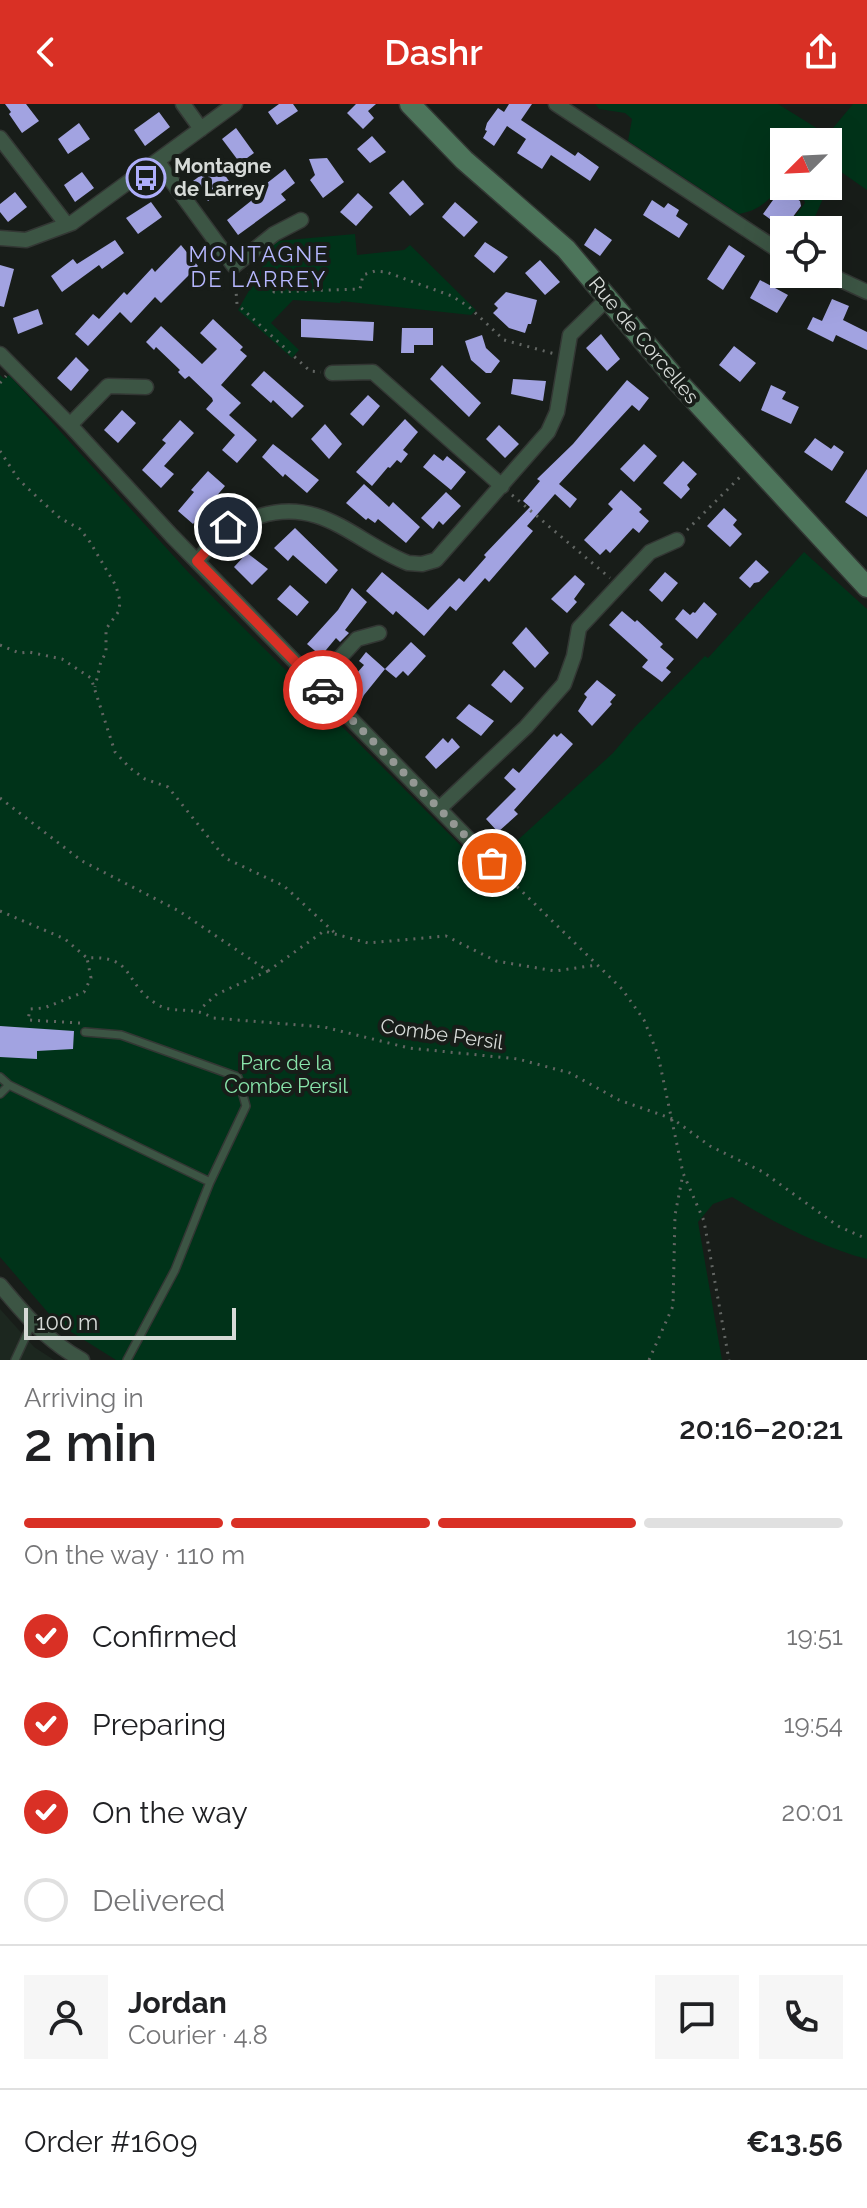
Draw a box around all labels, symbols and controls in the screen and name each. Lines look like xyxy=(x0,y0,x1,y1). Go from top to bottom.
icon: back xyxy=(24,30,68,74)
icon: share xyxy=(799,30,843,74)
text: Dashr xyxy=(384,31,483,73)
north arrow xyxy=(770,128,842,200)
map controls xyxy=(770,128,842,288)
place label: Montagne de Larrey xyxy=(174,154,271,201)
bus stop icon: Montagne de Larrey xyxy=(125,157,167,199)
button: locate xyxy=(770,216,842,288)
district label: MONTAGNE DE LARREY xyxy=(188,241,330,292)
street label: Rue de Corcelles xyxy=(584,272,704,408)
pin xyxy=(194,493,262,561)
icon: home xyxy=(206,505,250,549)
courier xyxy=(283,650,363,730)
icon: car xyxy=(301,668,345,712)
pin xyxy=(458,829,526,897)
icon: bag xyxy=(470,841,514,885)
street label: Combe Persil xyxy=(379,1014,505,1055)
park label: Parc de la Combe Persil xyxy=(224,1051,348,1098)
scale bar xyxy=(24,1304,236,1340)
text: 100 m xyxy=(36,1309,98,1335)
text: Arriving in xyxy=(24,1383,144,1413)
text: 20:16–20:21 xyxy=(679,1411,843,1446)
text: 2 min xyxy=(24,1412,157,1473)
text: On the way · 110 m xyxy=(24,1540,245,1570)
icon: check xyxy=(24,1614,68,1658)
text: Confirmed xyxy=(92,1619,237,1654)
text: 19:51 xyxy=(786,1621,843,1651)
icon: check xyxy=(24,1702,68,1746)
text: Preparing xyxy=(92,1707,226,1742)
text: 19:54 xyxy=(783,1709,843,1739)
icon: check xyxy=(24,1790,68,1834)
text: On the way xyxy=(92,1795,248,1830)
text: 20:01 xyxy=(782,1797,843,1827)
text: Delivered xyxy=(92,1883,225,1918)
button: person xyxy=(24,1975,108,2059)
button: chat xyxy=(655,1975,739,2059)
button: phone xyxy=(759,1975,843,2059)
text: Jordan xyxy=(128,1985,227,2020)
text: Courier · 4.8 xyxy=(128,2020,268,2050)
text: Order #1609 xyxy=(24,2124,198,2159)
text: €13.56 xyxy=(746,2124,843,2159)

